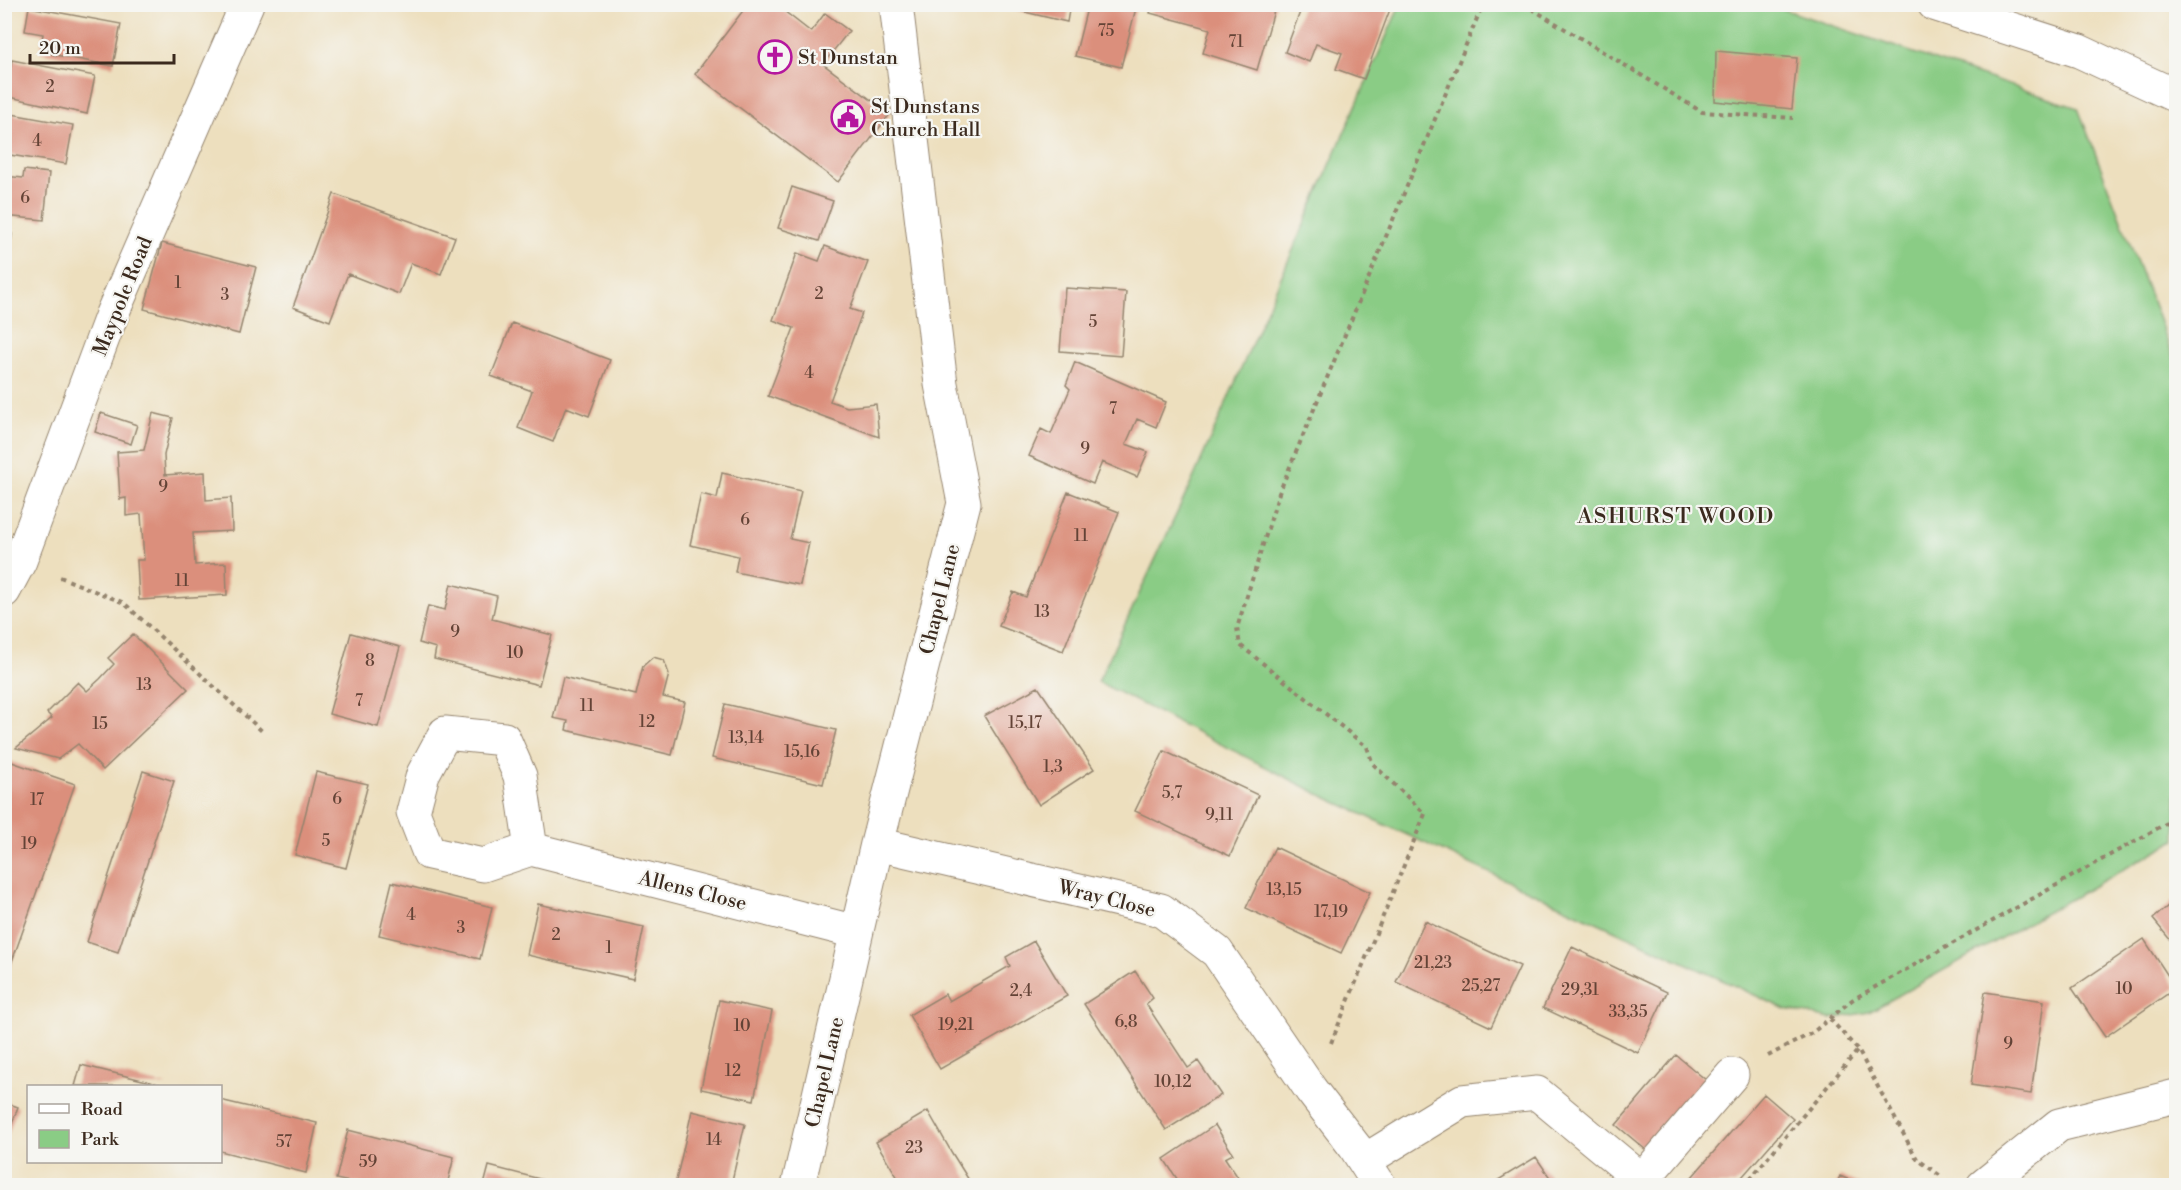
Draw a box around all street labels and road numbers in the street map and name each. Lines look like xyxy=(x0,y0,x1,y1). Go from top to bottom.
street label: Maypole Road xyxy=(88,233,159,360)
street label: Chapel Lane xyxy=(915,542,966,657)
street label: Allens Close xyxy=(635,866,749,917)
street label: Wray Close xyxy=(1054,875,1158,924)
street label: Chapel Lane xyxy=(801,1015,850,1130)

